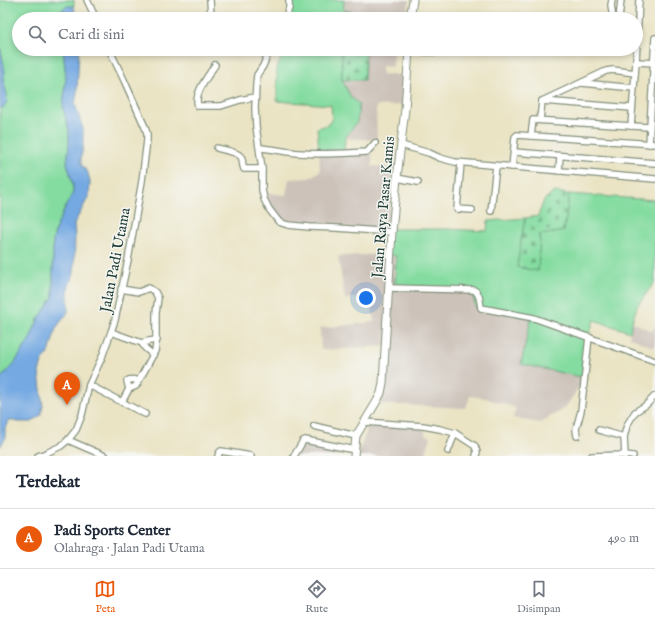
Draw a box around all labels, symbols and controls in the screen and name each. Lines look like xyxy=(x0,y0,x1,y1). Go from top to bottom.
search box xyxy=(12,12,643,56)
icon: search xyxy=(26,23,48,45)
text: Cari di sini xyxy=(58,25,125,44)
street label: Jalan Raya Pasar Kamis xyxy=(368,135,399,281)
street label: Jalan Padi Utama xyxy=(96,206,135,316)
your location xyxy=(356,288,376,308)
pin: A xyxy=(54,372,80,405)
text: Terdekat xyxy=(16,472,80,493)
text: Padi Sports Center xyxy=(54,521,171,540)
text: A xyxy=(25,530,33,547)
text: 490 m xyxy=(608,530,639,547)
text: Olahraga · Jalan Padi Utama xyxy=(54,540,205,557)
tab: Peta xyxy=(94,578,116,616)
tab: Rute xyxy=(305,578,328,616)
tab: Disimpan xyxy=(517,578,561,616)

